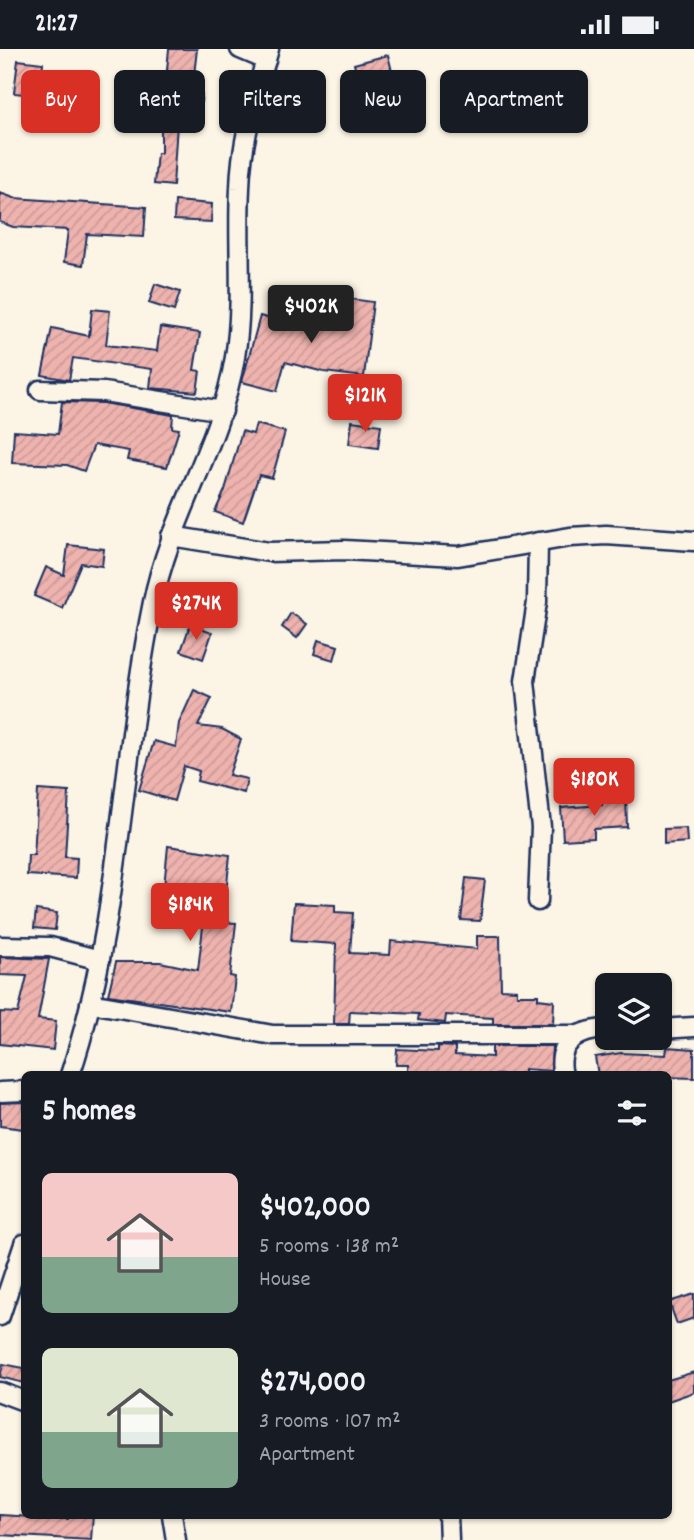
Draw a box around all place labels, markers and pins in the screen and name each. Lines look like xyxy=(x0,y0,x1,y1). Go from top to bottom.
pin: $402K xyxy=(262,285,360,345)
pin: $121K xyxy=(316,375,414,434)
pin: $274K xyxy=(147,583,245,642)
pin: $180K xyxy=(545,759,643,818)
pin: $184K xyxy=(141,883,239,943)

